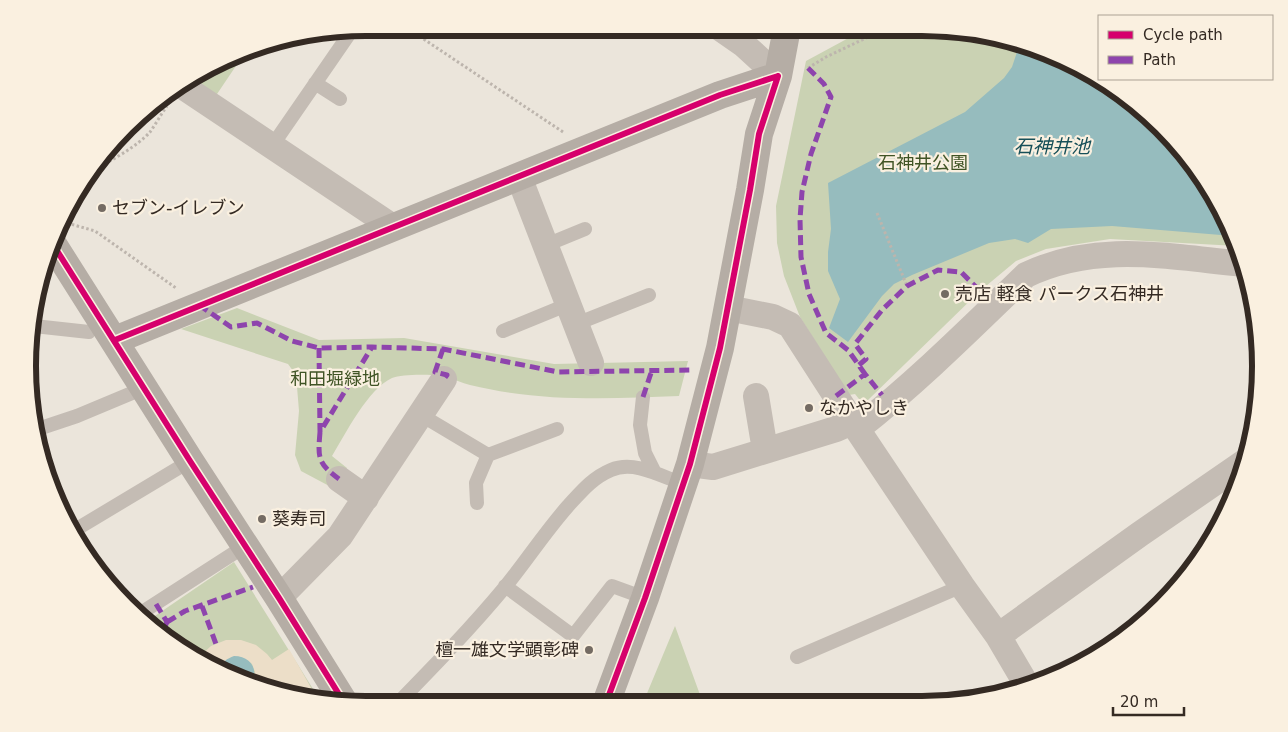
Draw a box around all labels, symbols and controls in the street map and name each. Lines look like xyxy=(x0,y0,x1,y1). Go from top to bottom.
legend xyxy=(1098,15,1273,80)
text: Cycle path xyxy=(1143,26,1223,44)
text: Path xyxy=(1143,51,1176,69)
water label: 石神井池 xyxy=(1014,135,1092,157)
park label: 石神井公園 xyxy=(878,152,968,173)
place label: セブン-イレブン xyxy=(112,197,245,218)
marker: セブン-イレブン xyxy=(96,202,108,214)
place label: 売店 軽食 パークス石神井 xyxy=(955,283,1164,304)
marker: 売店 軽食 パークス石神井 xyxy=(939,288,951,300)
park label: 和田堀緑地 xyxy=(290,368,380,389)
place label: なかやしき xyxy=(819,397,909,418)
marker: なかやしき xyxy=(803,402,815,414)
place label: 葵寿司 xyxy=(272,508,326,529)
marker: 葵寿司 xyxy=(256,513,268,525)
place label: 檀一雄文学顕彰碑 xyxy=(435,639,579,660)
marker: 檀一雄文学顕彰碑 xyxy=(583,644,595,656)
scale bar xyxy=(1113,684,1184,716)
text: 20 m xyxy=(1120,693,1158,711)

